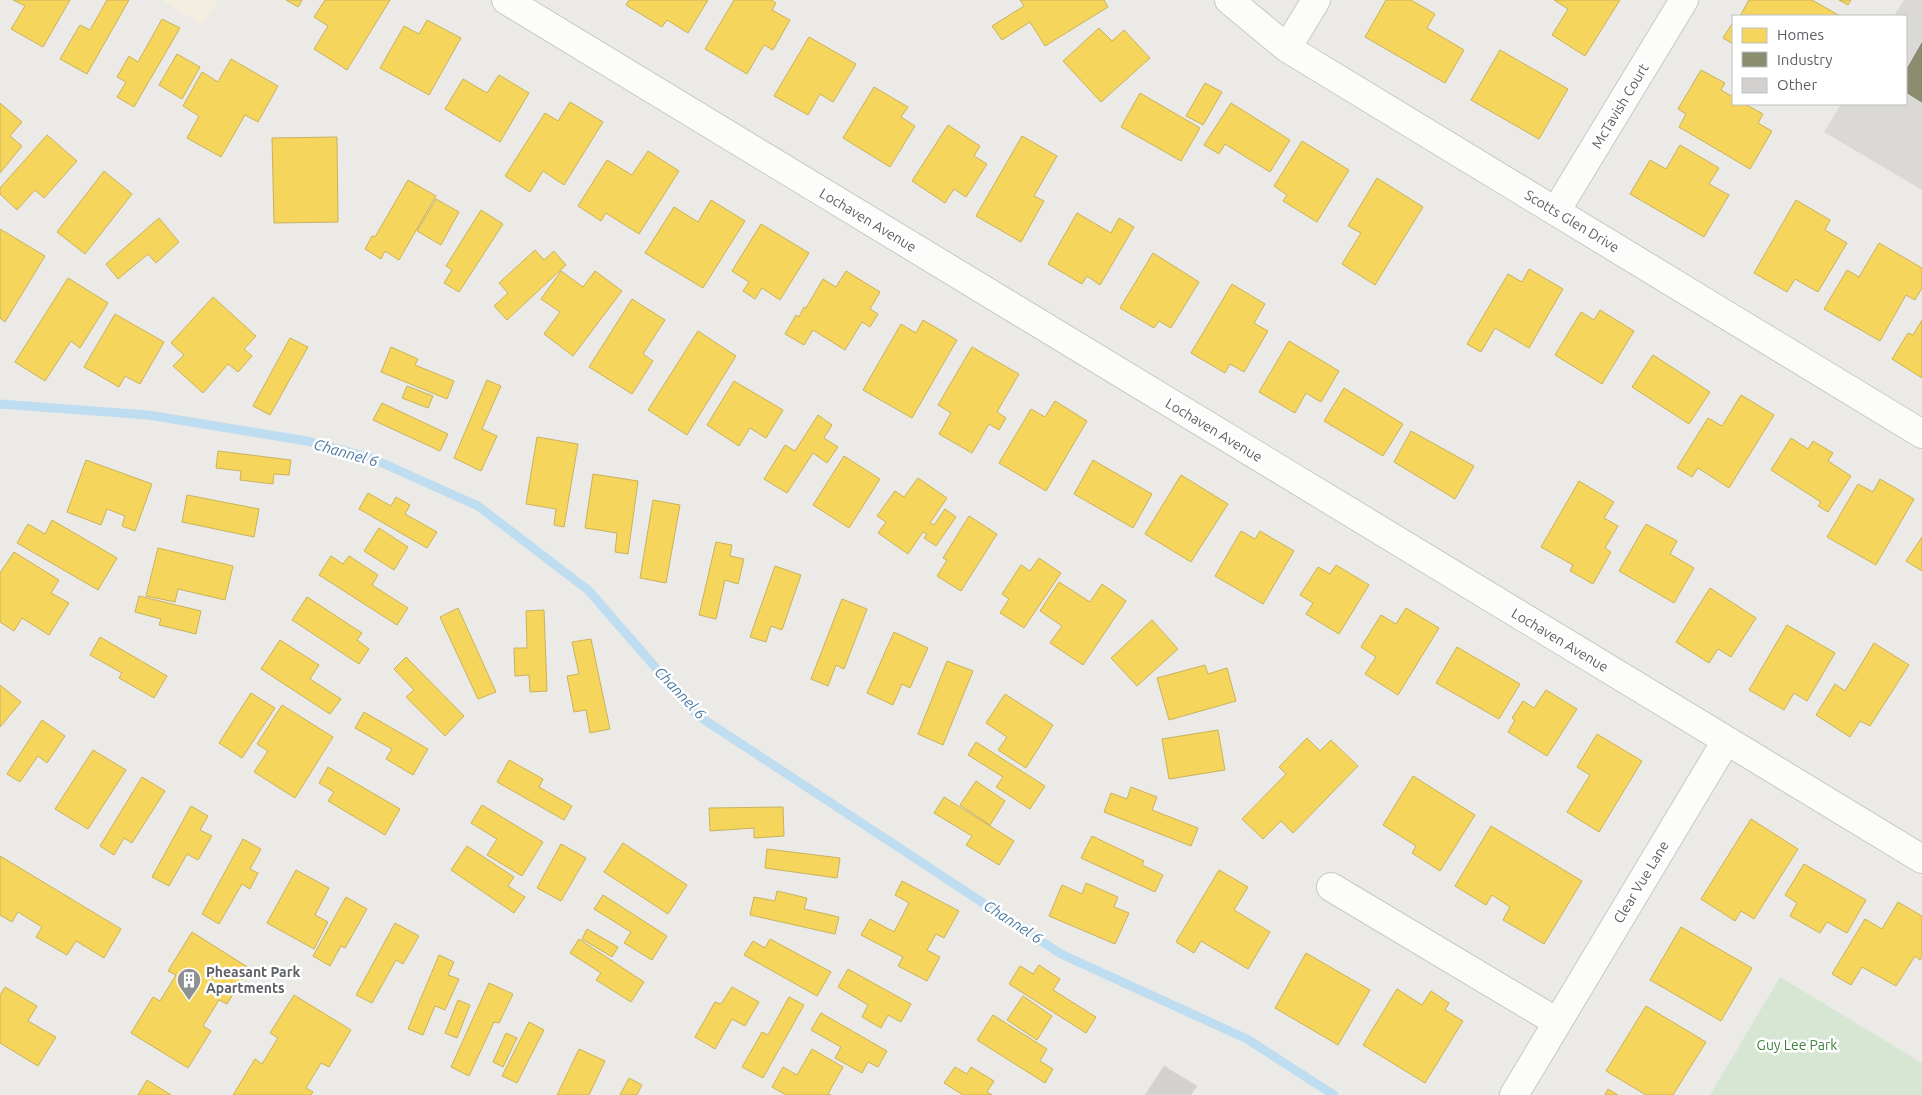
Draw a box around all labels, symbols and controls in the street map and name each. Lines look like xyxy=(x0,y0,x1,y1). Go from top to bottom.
legend xyxy=(1732,15,1907,105)
text: Homes xyxy=(1777,26,1824,43)
text: Industry xyxy=(1777,51,1832,68)
street label: McTavish Court xyxy=(1588,60,1652,151)
text: Other xyxy=(1777,76,1817,93)
street label: Lochaven Avenue xyxy=(817,185,919,255)
street label: Scotts Glen Drive xyxy=(1522,187,1622,255)
street label: Lochaven Avenue xyxy=(1163,395,1265,465)
water label: Channel 6 xyxy=(312,435,381,470)
street label: Lochaven Avenue xyxy=(1509,605,1611,675)
water label: Channel 6 xyxy=(651,663,710,723)
street label: Clear Vue Lane xyxy=(1610,838,1672,926)
water label: Channel 6 xyxy=(981,896,1046,947)
place label: Pheasant Park Apartments xyxy=(206,964,300,996)
building icon: Pheasant Park Apartments xyxy=(176,967,202,1001)
park label: Guy Lee Park xyxy=(1757,1037,1837,1053)

